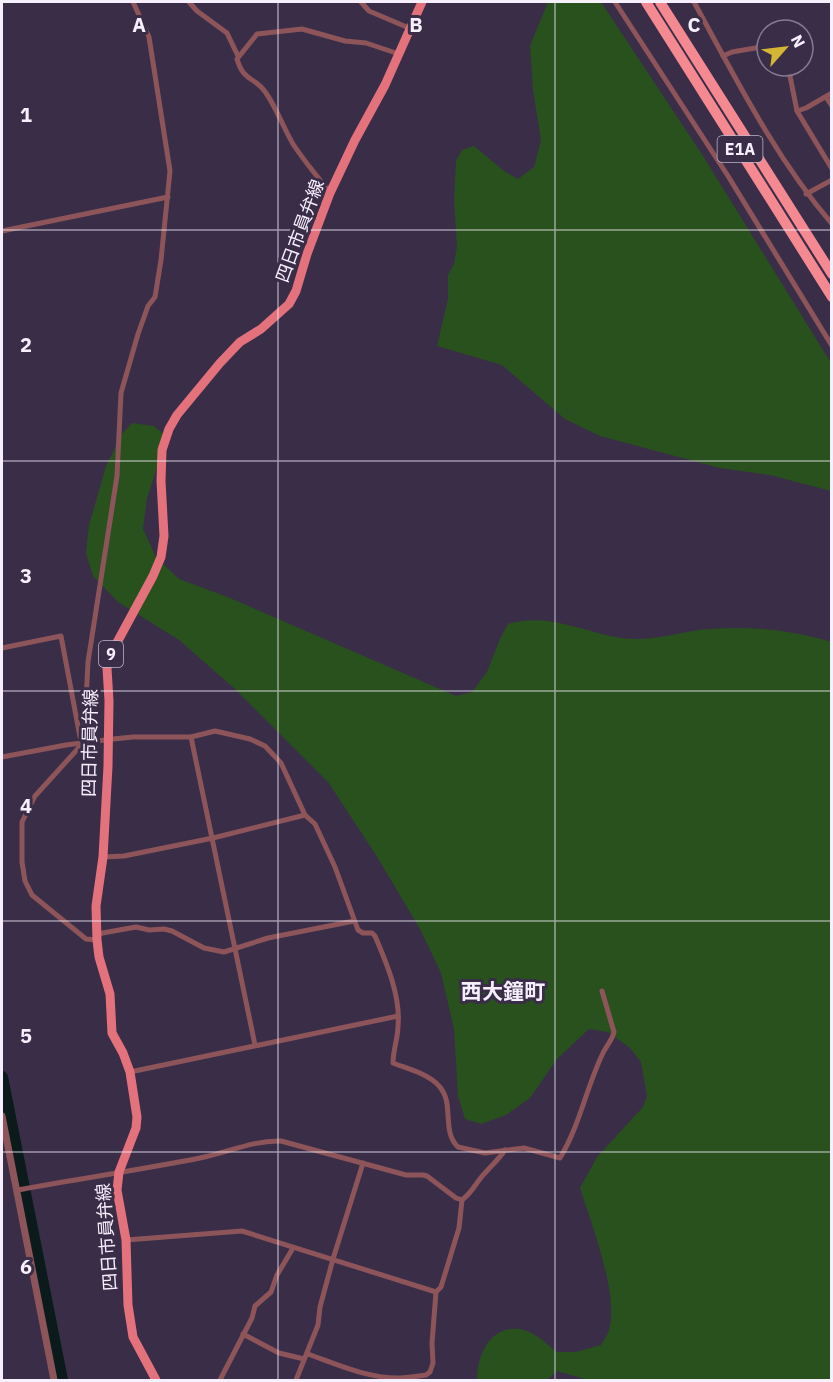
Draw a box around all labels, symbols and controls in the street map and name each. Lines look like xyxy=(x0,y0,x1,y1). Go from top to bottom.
text: A xyxy=(132,11,146,38)
text: B xyxy=(409,11,423,38)
text: C xyxy=(687,11,701,38)
north arrow xyxy=(755,18,815,78)
text: N xyxy=(787,31,810,51)
text: 1 xyxy=(20,101,32,128)
road number: E1A xyxy=(718,136,762,162)
street label: 四日市員弁線 xyxy=(270,176,329,286)
text: 2 xyxy=(20,331,32,358)
text: 3 xyxy=(20,562,32,589)
road number: 9 xyxy=(99,641,123,667)
street label: 四日市員弁線 xyxy=(77,689,102,797)
text: 4 xyxy=(20,792,32,819)
district label: 西大鐘町 xyxy=(461,977,545,1005)
text: 5 xyxy=(20,1022,32,1049)
street label: 四日市員弁線 xyxy=(91,1182,122,1292)
text: 6 xyxy=(20,1253,32,1280)

